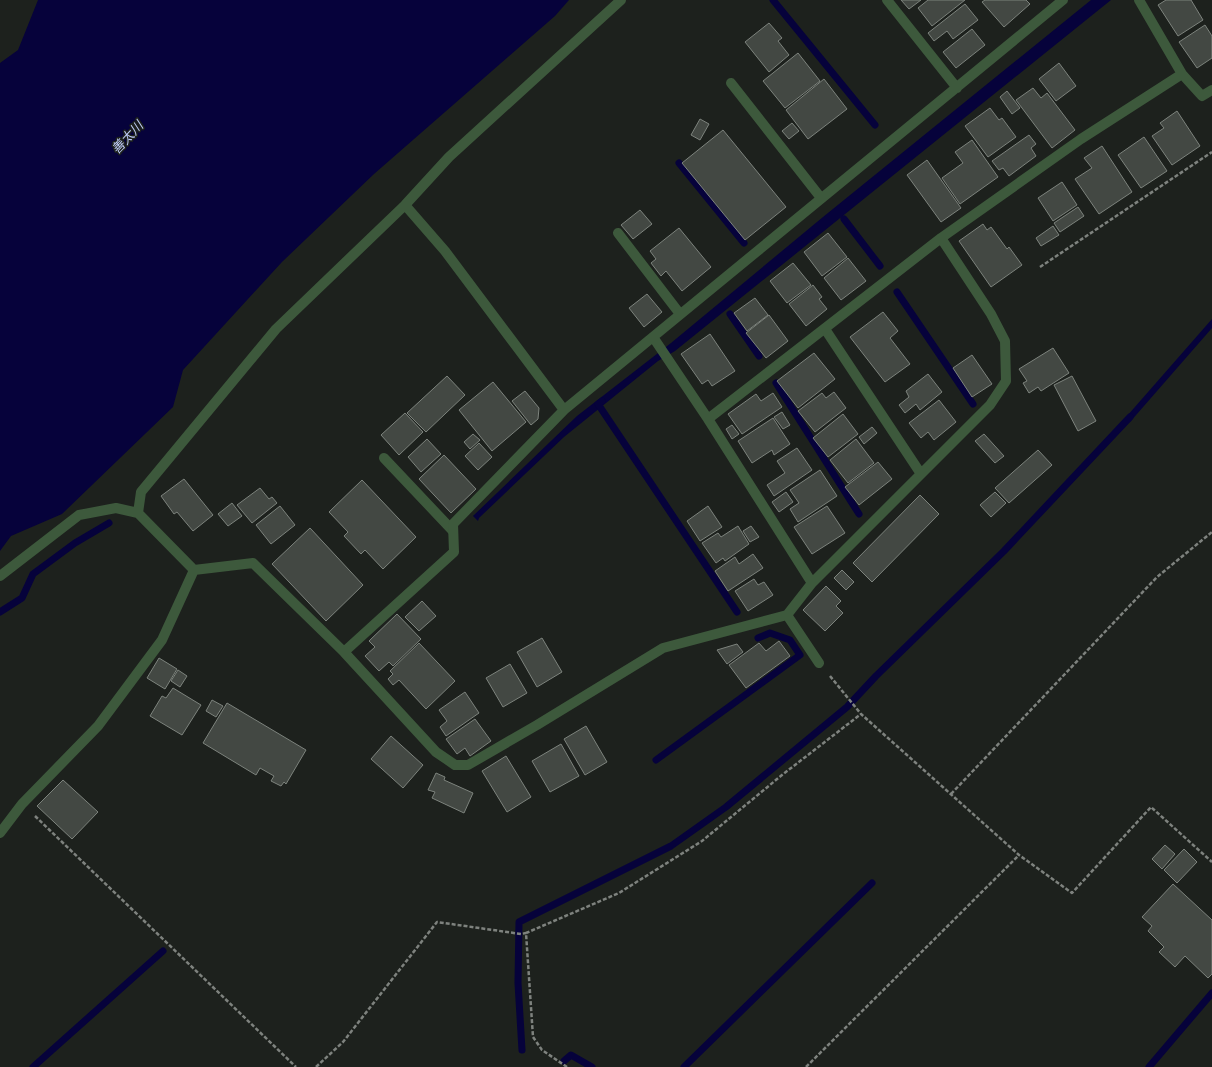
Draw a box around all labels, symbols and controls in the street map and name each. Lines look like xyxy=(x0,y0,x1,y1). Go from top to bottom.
water label: 善太川 xyxy=(107,115,148,157)

